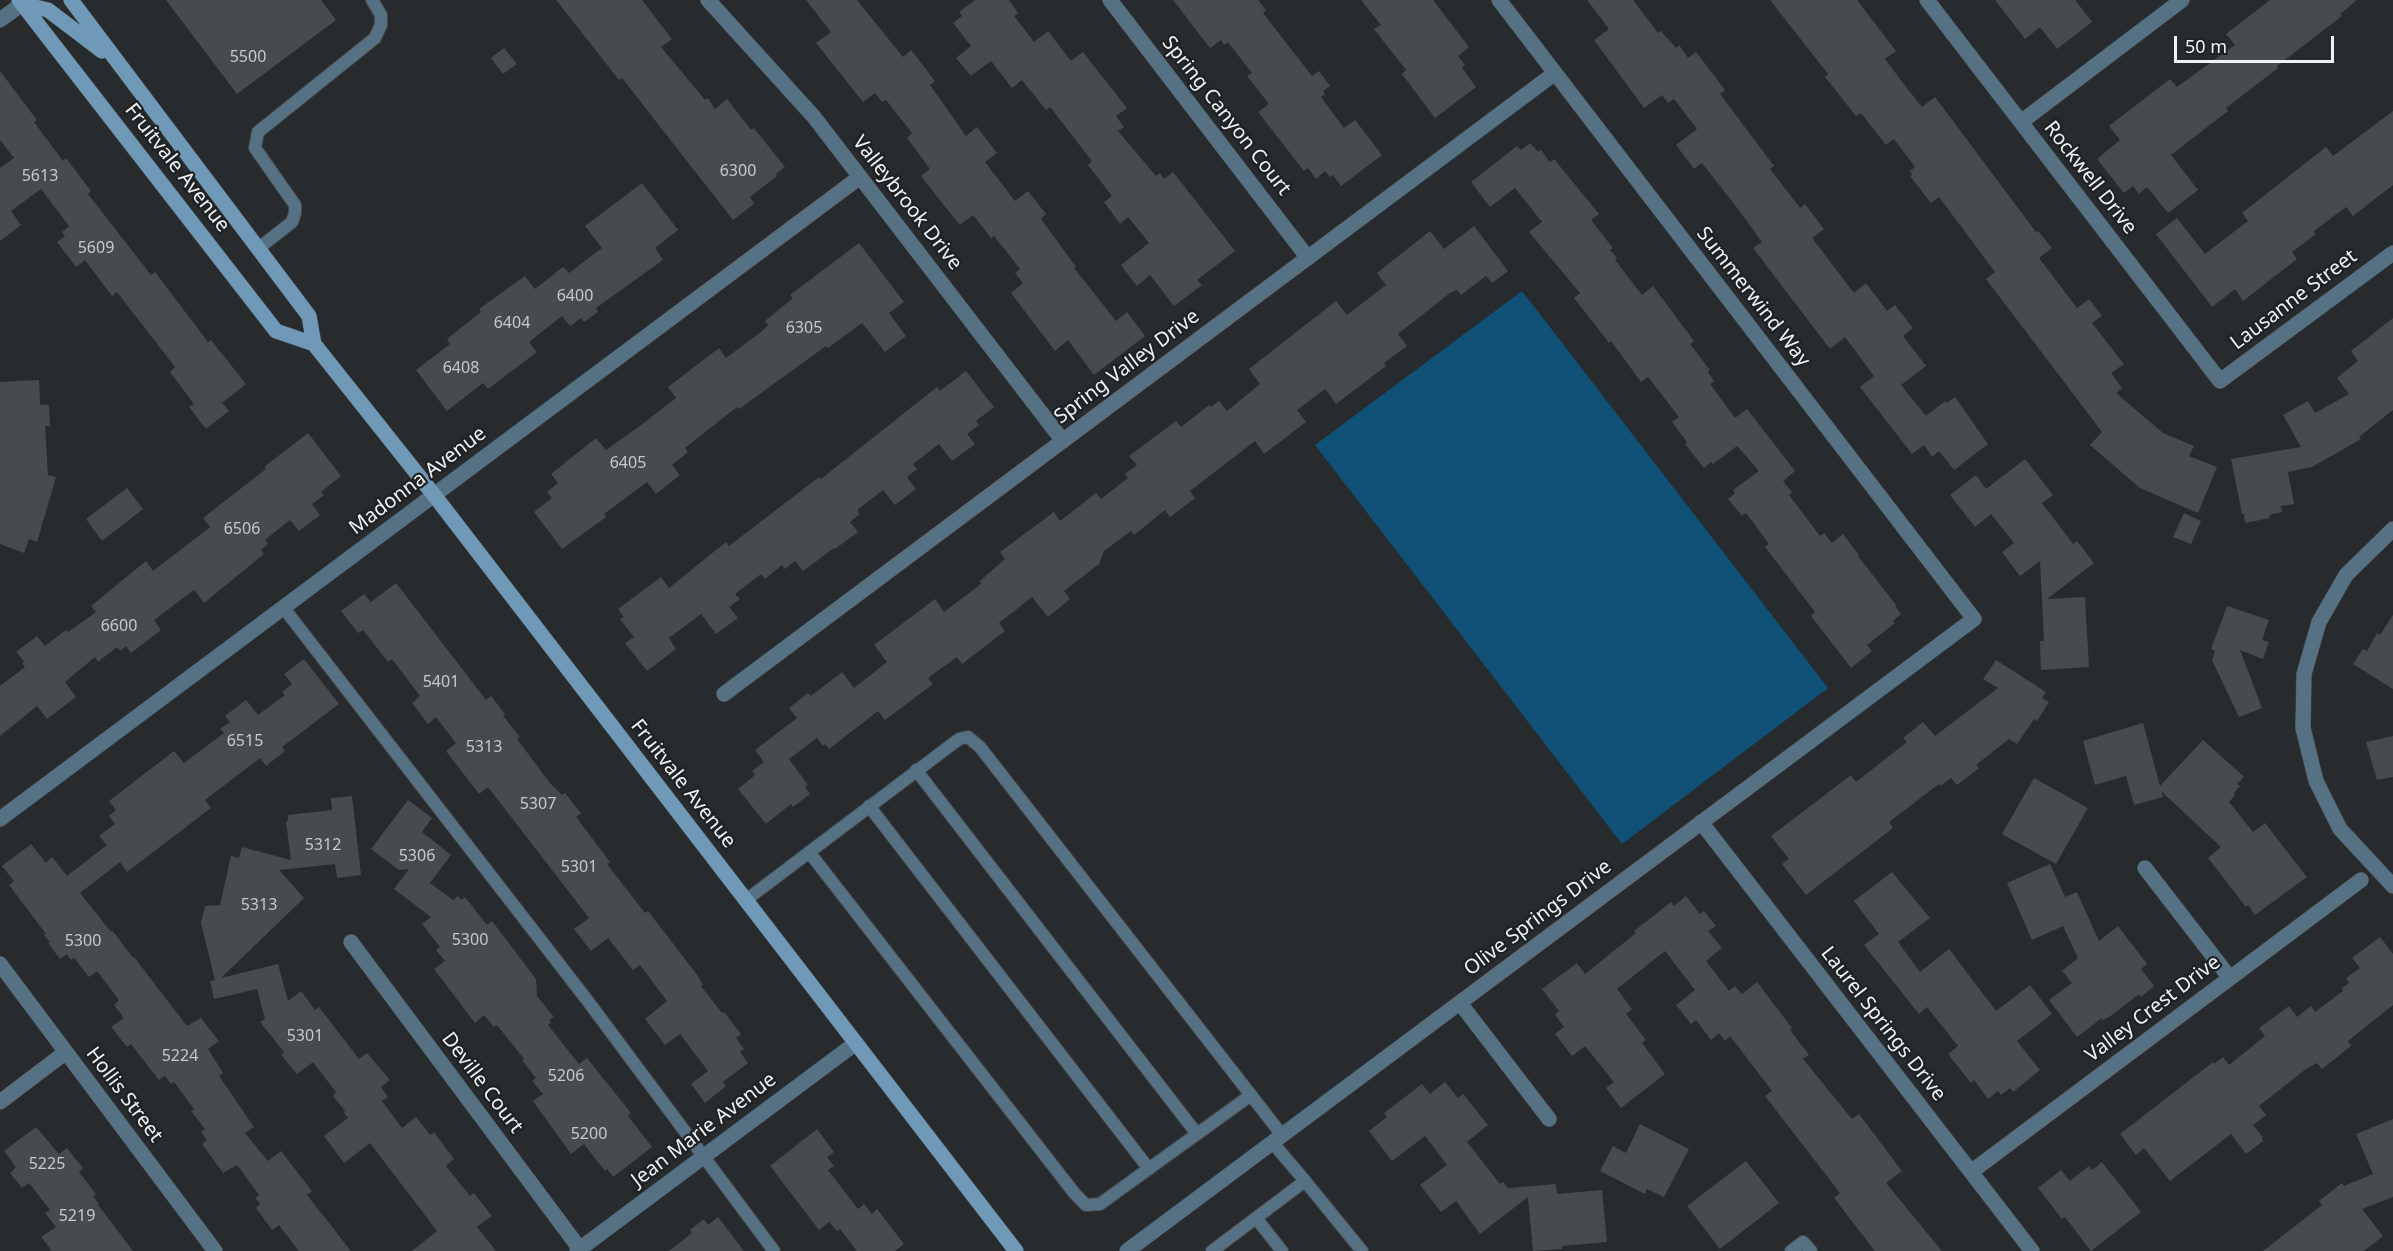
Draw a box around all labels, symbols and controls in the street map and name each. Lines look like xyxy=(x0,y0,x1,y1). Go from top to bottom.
scale bar xyxy=(2177,24,2338,62)
street label: Spring Canyon Court xyxy=(1156,32,1296,200)
text: 50 m xyxy=(2185,34,2227,58)
house number: 5500 xyxy=(230,47,266,67)
street label: Fruitvale Avenue xyxy=(119,99,235,237)
street label: Rockwell Drive xyxy=(2038,117,2142,239)
street label: Valleybrook Drive xyxy=(847,131,967,275)
house number: 6300 xyxy=(720,161,756,181)
house number: 5613 xyxy=(22,166,58,186)
street label: Summerwind Way xyxy=(1691,222,1815,372)
house number: 5609 xyxy=(78,238,114,258)
street label: Lausanne Street xyxy=(2226,245,2362,355)
house number: 6400 xyxy=(557,286,593,306)
street label: Spring Valley Drive xyxy=(1050,305,1204,429)
house number: 6404 xyxy=(494,313,530,333)
house number: 6305 xyxy=(786,318,822,338)
house number: 6408 xyxy=(443,358,479,378)
street label: Madonna Avenue xyxy=(345,422,491,540)
house number: 6405 xyxy=(610,453,646,473)
house number: 6506 xyxy=(224,519,260,539)
house number: 6600 xyxy=(101,616,137,636)
house number: 5401 xyxy=(423,672,459,692)
street label: Fruitvale Avenue xyxy=(625,715,741,853)
house number: 6515 xyxy=(227,731,263,751)
house number: 5313 xyxy=(466,737,502,757)
house number: 5307 xyxy=(520,794,556,814)
house number: 5312 xyxy=(305,835,341,855)
house number: 5306 xyxy=(399,846,435,866)
street label: Olive Springs Drive xyxy=(1460,855,1616,981)
house number: 5301 xyxy=(561,857,597,877)
house number: 5313 xyxy=(241,895,277,915)
house number: 5300 xyxy=(452,930,488,950)
house number: 5300 xyxy=(65,931,101,951)
street label: Laurel Springs Drive xyxy=(1815,942,1951,1106)
street label: Valley Crest Drive xyxy=(2081,950,2225,1068)
house number: 5301 xyxy=(287,1026,323,1046)
street label: Deville Court xyxy=(436,1028,528,1138)
street label: Hollis Street xyxy=(80,1043,168,1147)
house number: 5224 xyxy=(162,1046,198,1066)
house number: 5206 xyxy=(548,1066,584,1086)
street label: Jean Marie Avenue xyxy=(627,1068,781,1192)
house number: 5200 xyxy=(571,1124,607,1144)
house number: 5225 xyxy=(29,1154,65,1174)
house number: 5219 xyxy=(59,1206,95,1226)

